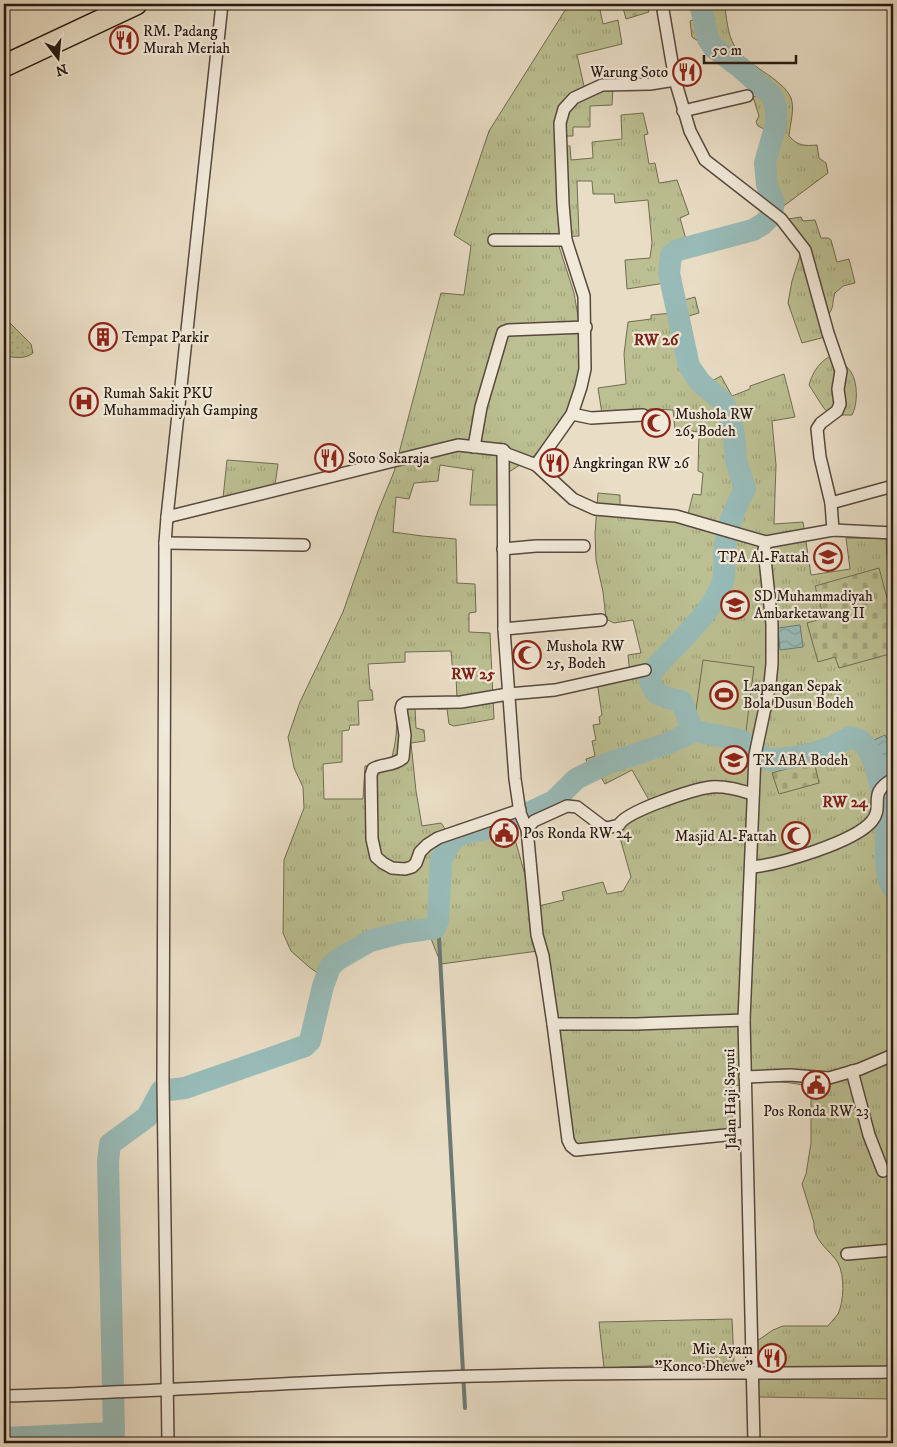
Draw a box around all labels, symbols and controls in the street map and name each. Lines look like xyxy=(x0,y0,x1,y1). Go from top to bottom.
place label: RM. Padang Murah Meriah xyxy=(143,22,230,58)
restaurant icon: RM. Padang Murah Meriah xyxy=(109,25,139,55)
north arrow xyxy=(32,32,82,82)
scale bar xyxy=(704,32,797,64)
text: 50 m xyxy=(712,41,742,60)
restaurant icon: Warung Soto xyxy=(672,57,702,87)
text: N xyxy=(53,59,69,80)
place label: Warung Soto xyxy=(589,63,668,82)
building icon: Tempat Parkir xyxy=(88,322,118,352)
place label: Tempat Parkir xyxy=(122,328,209,347)
district label: RW 26 xyxy=(634,330,680,350)
place label: Rumah Sakit PKU Muhammadiyah Gamping xyxy=(103,384,258,420)
hospital icon: Rumah Sakit PKU Muhammadiyah Gamping xyxy=(69,387,99,417)
place label: Mushola RW 26, Bodeh xyxy=(675,405,754,441)
mosque icon: Mushola RW 26, Bodeh xyxy=(641,408,671,438)
restaurant icon: Soto Sokaraja xyxy=(314,443,344,473)
restaurant icon: Angkringan RW 26 xyxy=(539,448,569,478)
place label: Soto Sokaraja xyxy=(348,449,430,468)
place label: Angkringan RW 26 xyxy=(573,454,690,473)
school or university icon: TPA Al-Fattah xyxy=(813,542,843,572)
place label: TPA Al-Fattah xyxy=(717,548,809,567)
place label: SD Muhammadiyah Ambarketawang II xyxy=(754,587,873,623)
school or university icon: SD Muhammadiyah Ambarketawang II xyxy=(720,590,750,620)
place label: Mushola RW 25, Bodeh xyxy=(546,637,625,673)
mosque icon: Mushola RW 25, Bodeh xyxy=(512,640,542,670)
district label: RW 25 xyxy=(451,664,495,684)
place label: Lapangan Sepak Bola Dusun Bodeh xyxy=(743,677,854,713)
sports icon: Lapangan Sepak Bola Dusun Bodeh xyxy=(709,680,739,710)
school or university icon: TK ABA Bodeh xyxy=(719,745,749,775)
place label: TK ABA Bodeh xyxy=(753,751,848,770)
district label: RW 24 xyxy=(822,792,869,812)
public building icon: Pos Ronda RW 24 xyxy=(489,818,519,848)
mosque icon: Masjid Al-Fattah xyxy=(781,821,811,851)
place label: Pos Ronda RW 24 xyxy=(523,824,632,843)
place label: Masjid Al-Fattah xyxy=(675,827,777,846)
street label: Jalan Haji Sayuti xyxy=(720,1048,741,1152)
public building icon: Pos Ronda RW 23 xyxy=(801,1070,831,1100)
place label: Pos Ronda RW 23 xyxy=(763,1102,869,1121)
place label: Mie Ayam "Konco Dhewe" xyxy=(655,1340,753,1376)
restaurant icon: Mie Ayam "Konco Dhewe" xyxy=(757,1343,787,1373)

